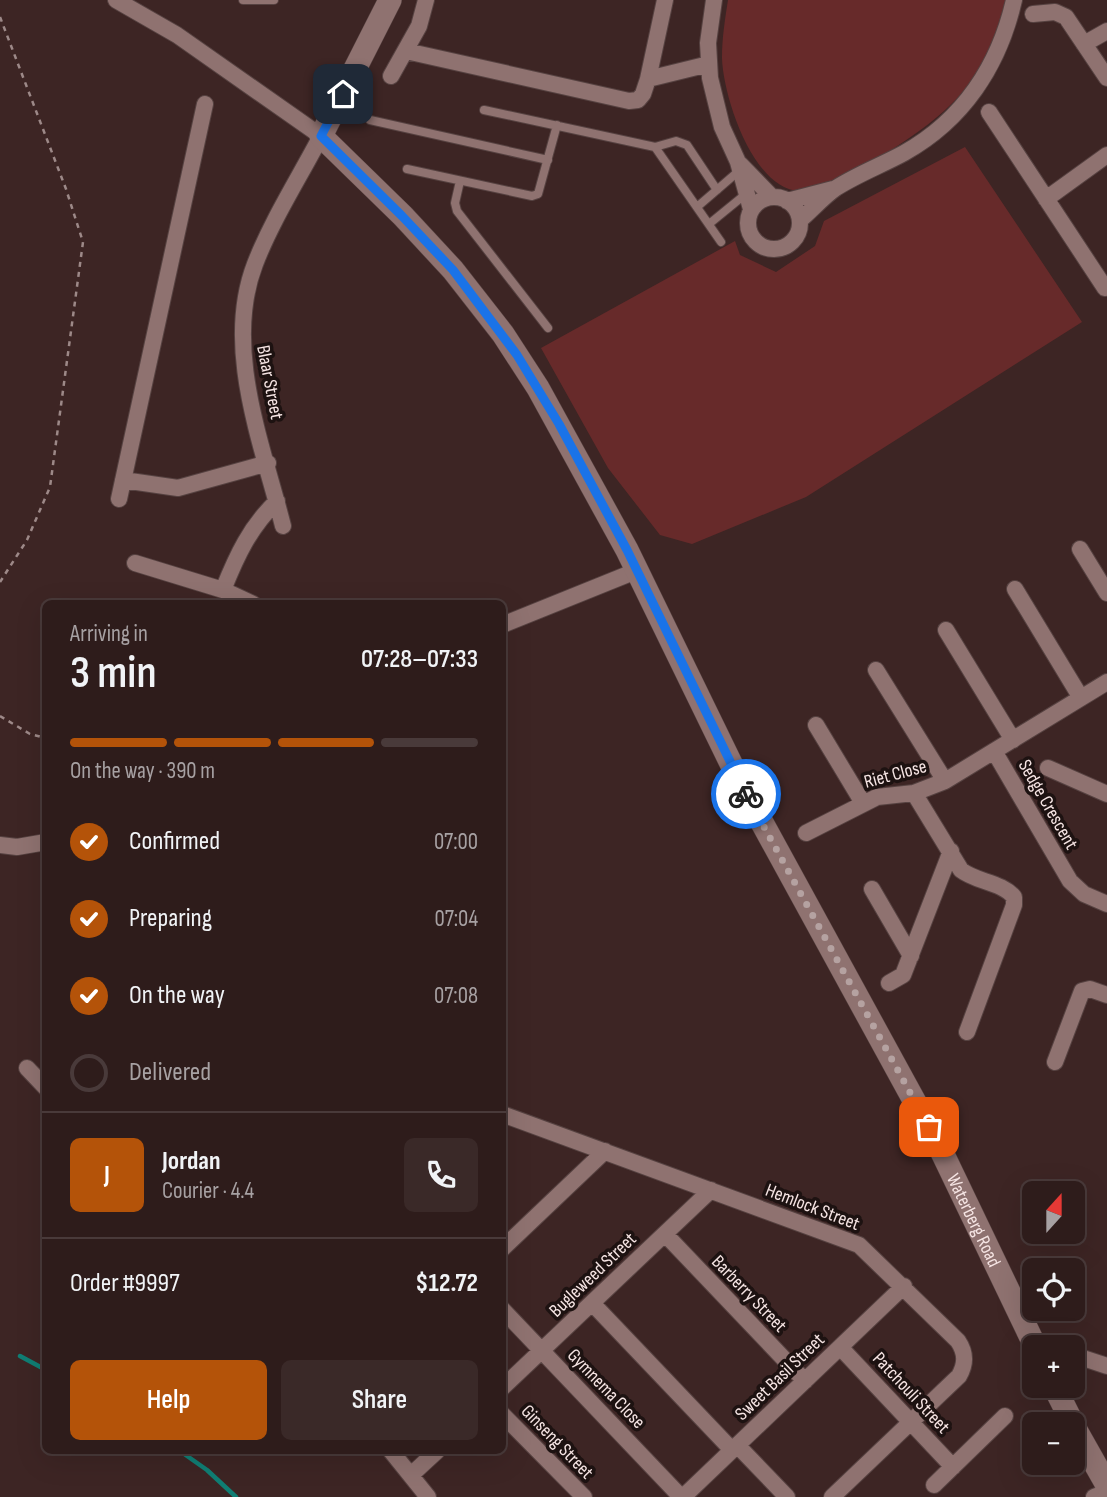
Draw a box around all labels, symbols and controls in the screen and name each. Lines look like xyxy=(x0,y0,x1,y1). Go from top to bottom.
pin xyxy=(313,64,373,124)
icon: home xyxy=(324,75,362,113)
street label: Blaar Street xyxy=(251,343,288,422)
text: Arriving in xyxy=(70,620,148,648)
text: 07:28–07:33 xyxy=(361,644,478,675)
text: 3 min xyxy=(70,646,157,701)
street label: Riet Close xyxy=(862,755,929,794)
street label: Sedge Crescent xyxy=(1013,756,1083,854)
text: On the way · 390 m xyxy=(70,757,215,785)
courier xyxy=(711,759,781,829)
icon: bike xyxy=(727,775,765,813)
icon: check xyxy=(70,823,108,861)
text: Confirmed xyxy=(129,826,220,857)
text: 07:00 xyxy=(434,828,478,856)
icon: check xyxy=(70,900,108,938)
text: Preparing xyxy=(129,903,212,934)
text: 07:04 xyxy=(435,905,478,933)
icon: check xyxy=(70,977,108,1015)
text: On the way xyxy=(129,980,225,1011)
text: 07:08 xyxy=(434,982,478,1010)
text: Delivered xyxy=(129,1057,211,1088)
pin xyxy=(899,1097,959,1157)
icon: bag xyxy=(910,1108,948,1146)
button: phone xyxy=(404,1138,478,1212)
text: Jordan xyxy=(162,1146,220,1177)
text: J xyxy=(104,1160,110,1191)
street label: Waterberg Road xyxy=(941,1170,1005,1271)
text: Courier · 4.4 xyxy=(162,1177,254,1205)
street label: Hemlock Street xyxy=(762,1179,863,1236)
north arrow xyxy=(1022,1181,1085,1244)
map controls xyxy=(1022,1181,1085,1475)
street label: Bugleweed Street xyxy=(545,1228,641,1322)
street label: Barberry Street xyxy=(707,1251,791,1338)
button: locate xyxy=(1022,1258,1085,1321)
text: Order #9997 xyxy=(70,1268,180,1299)
text: $12.72 xyxy=(415,1268,478,1299)
street label: Sweet Basil Street xyxy=(730,1329,830,1425)
button: + xyxy=(1022,1335,1085,1398)
street label: Gymnema Close xyxy=(562,1344,650,1434)
street label: Patchouli Street xyxy=(867,1348,955,1439)
button: Help xyxy=(70,1360,267,1440)
button: Share xyxy=(281,1360,478,1440)
street label: Ginseng Street xyxy=(516,1400,598,1484)
button: − xyxy=(1022,1412,1085,1475)

